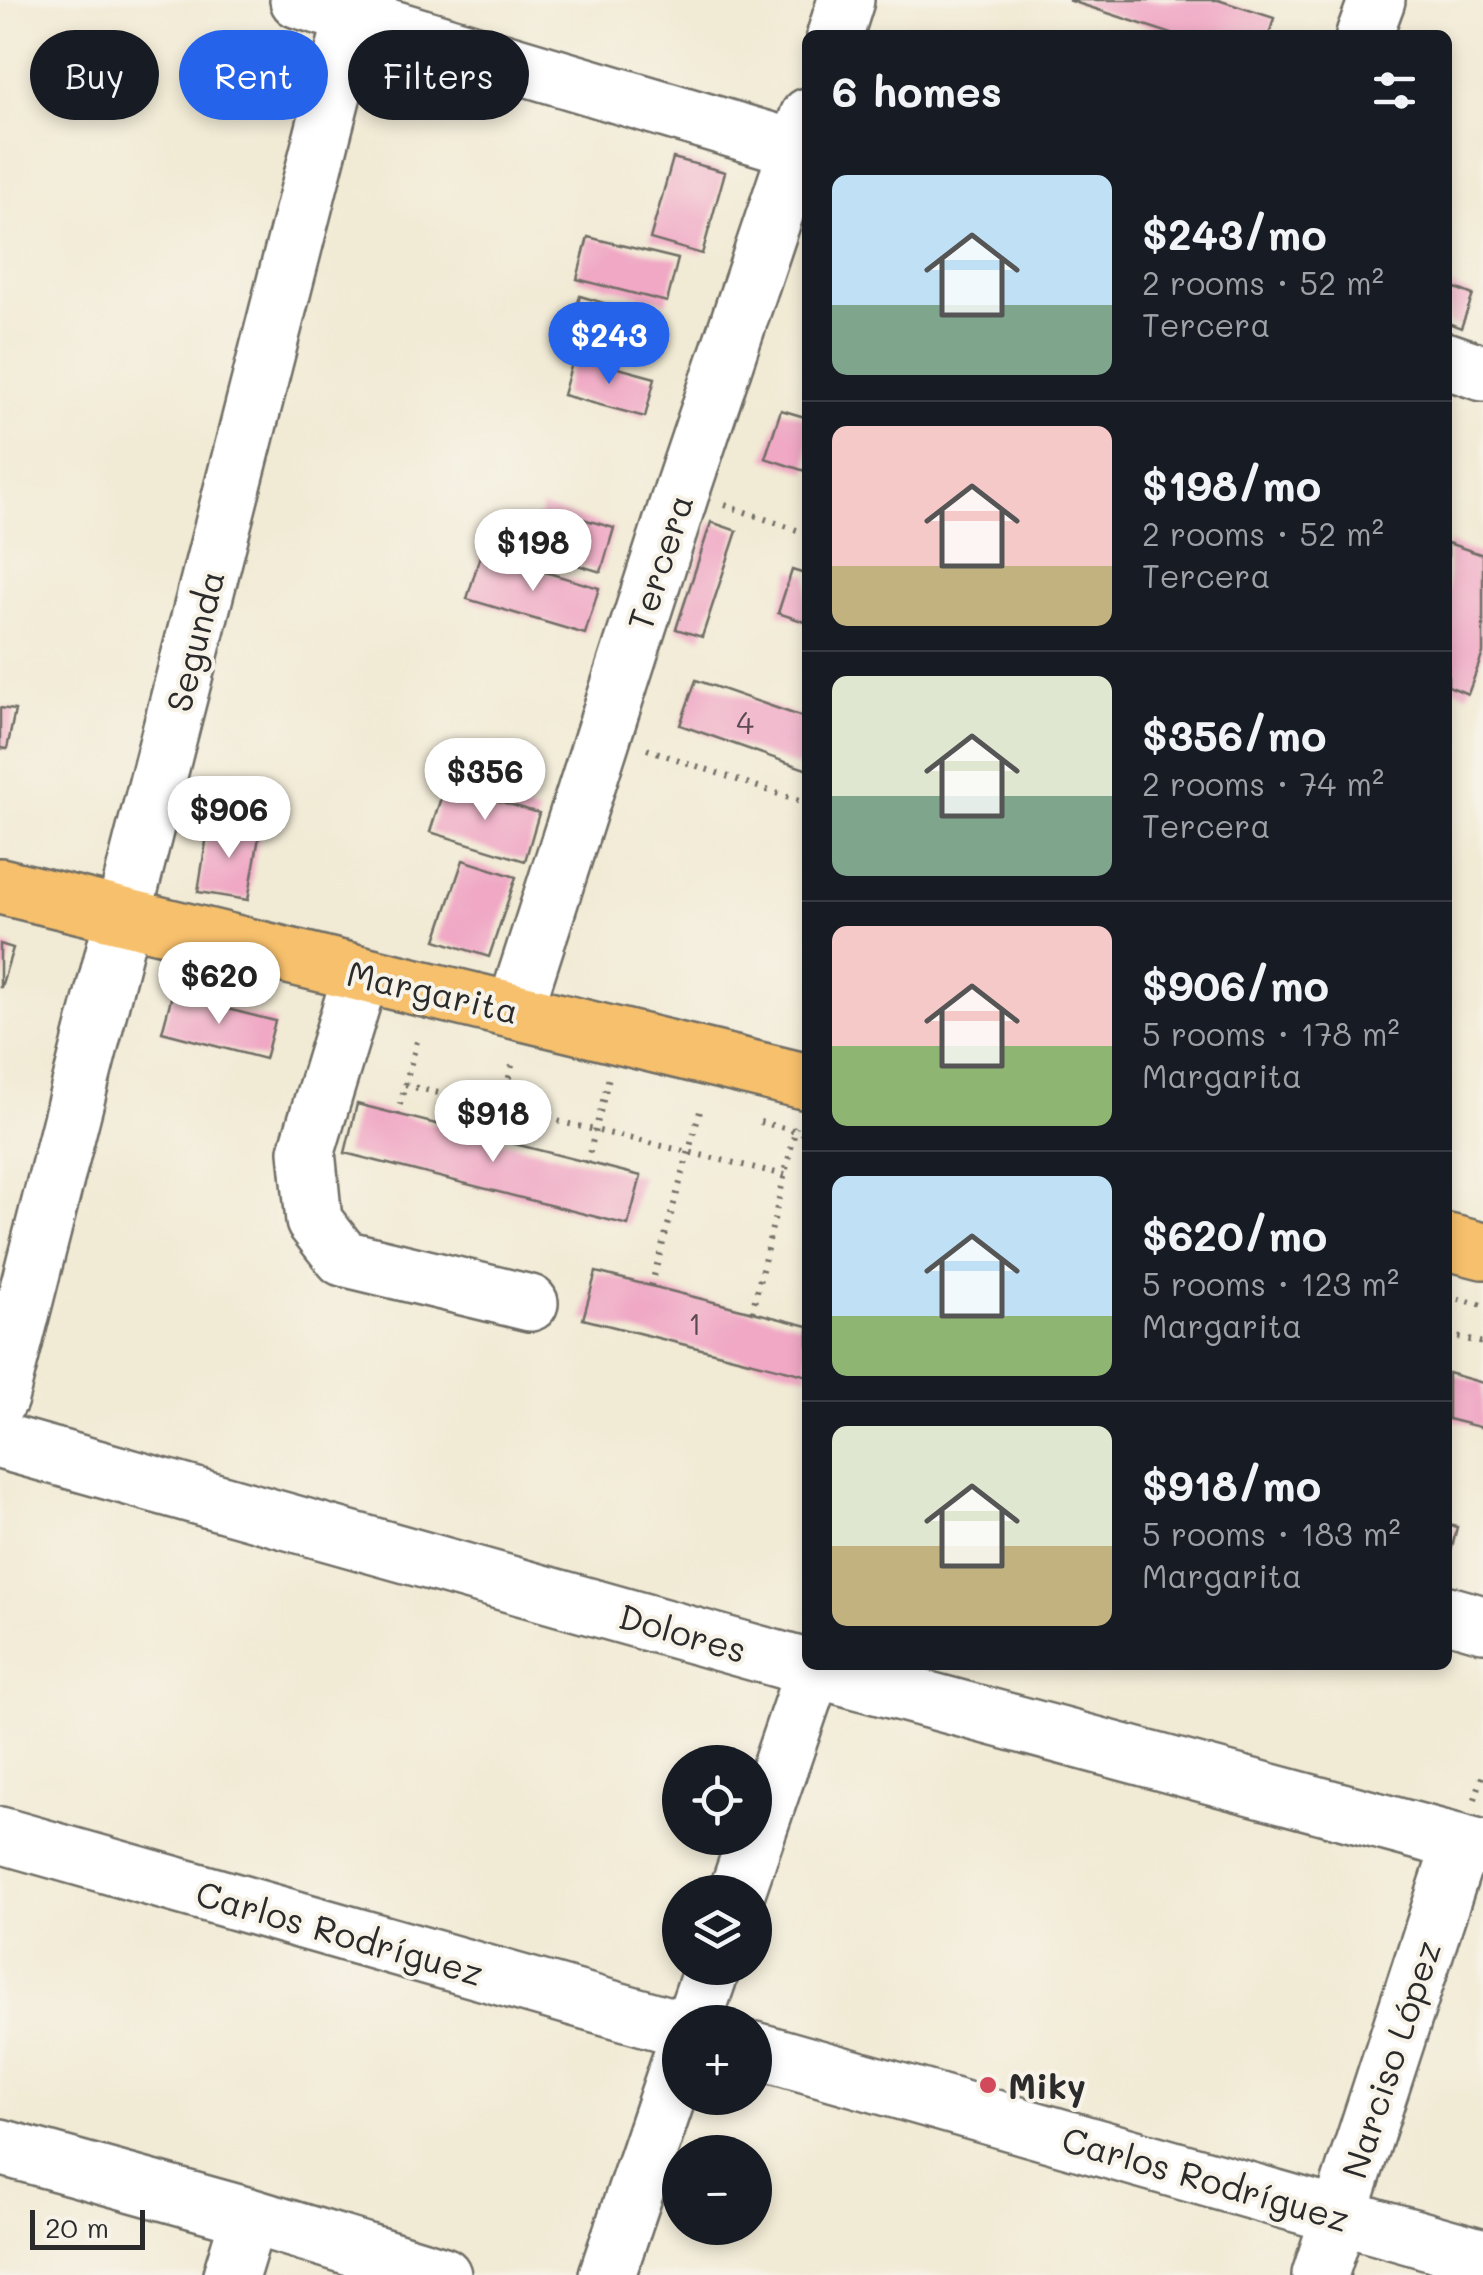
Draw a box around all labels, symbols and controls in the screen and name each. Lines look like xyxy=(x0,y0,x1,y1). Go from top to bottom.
chip: Buy xyxy=(30,30,159,120)
chip: Rent xyxy=(179,30,328,120)
chip: Filters xyxy=(348,30,529,120)
text: 6 homes xyxy=(832,63,1002,118)
icon: filters xyxy=(1367,63,1422,118)
text: $243/mo xyxy=(1142,206,1327,261)
icon: home xyxy=(912,215,1032,335)
text: 2 rooms · 52 m² xyxy=(1142,261,1384,303)
pin: $243 xyxy=(550,302,668,387)
text: Tercera xyxy=(1142,303,1270,345)
text: $243 xyxy=(570,313,648,355)
text: $198/mo xyxy=(1142,457,1321,512)
icon: home xyxy=(912,466,1032,586)
street label: Tercera xyxy=(615,488,703,636)
pin: $198 xyxy=(474,509,592,594)
text: 2 rooms · 52 m² xyxy=(1142,512,1384,554)
text: $198 xyxy=(496,520,570,562)
text: Tercera xyxy=(1142,554,1270,596)
street label: Segunda xyxy=(154,565,234,717)
house number: 4 xyxy=(736,702,754,742)
text: $356/mo xyxy=(1142,707,1326,762)
icon: home xyxy=(912,716,1032,836)
pin: $356 xyxy=(426,738,544,823)
text: $356 xyxy=(446,749,524,791)
text: 2 rooms · 74 m² xyxy=(1142,762,1384,804)
pin: $906 xyxy=(170,776,288,861)
text: $906 xyxy=(190,787,268,829)
text: Tercera xyxy=(1142,804,1270,846)
pin: $620 xyxy=(160,942,278,1027)
street label: Margarita xyxy=(343,949,523,1033)
text: $620 xyxy=(180,953,258,995)
text: $906/mo xyxy=(1142,957,1329,1012)
icon: home xyxy=(912,966,1032,1086)
text: 5 rooms · 178 m² xyxy=(1142,1012,1400,1054)
text: Margarita xyxy=(1142,1054,1302,1096)
pin: $918 xyxy=(434,1080,552,1165)
text: $918 xyxy=(456,1091,530,1133)
text: $620/mo xyxy=(1142,1207,1327,1262)
icon: home xyxy=(912,1216,1032,1336)
text: 5 rooms · 123 m² xyxy=(1142,1262,1399,1304)
house number: 1 xyxy=(688,1303,702,1343)
text: Margarita xyxy=(1142,1304,1302,1346)
text: $918/mo xyxy=(1142,1457,1321,1512)
icon: home xyxy=(912,1466,1032,1586)
text: 5 rooms · 183 m² xyxy=(1142,1512,1401,1554)
text: Margarita xyxy=(1142,1554,1302,1596)
street label: Dolores xyxy=(614,1592,752,1672)
map controls xyxy=(662,1745,772,2245)
button: locate xyxy=(662,1745,772,1855)
street label: Carlos Rodríguez xyxy=(191,1869,489,1995)
button: layers xyxy=(662,1875,772,1985)
street label: Narciso López xyxy=(1330,1934,1450,2184)
button: + xyxy=(662,2005,772,2115)
place label: Miky xyxy=(1008,2062,1086,2108)
marker: Miky xyxy=(977,2074,999,2096)
street label: Carlos Rodríguez xyxy=(1057,2115,1355,2241)
button: − xyxy=(662,2135,772,2245)
scale bar xyxy=(30,2205,145,2250)
text: 20 m xyxy=(45,2209,109,2245)

